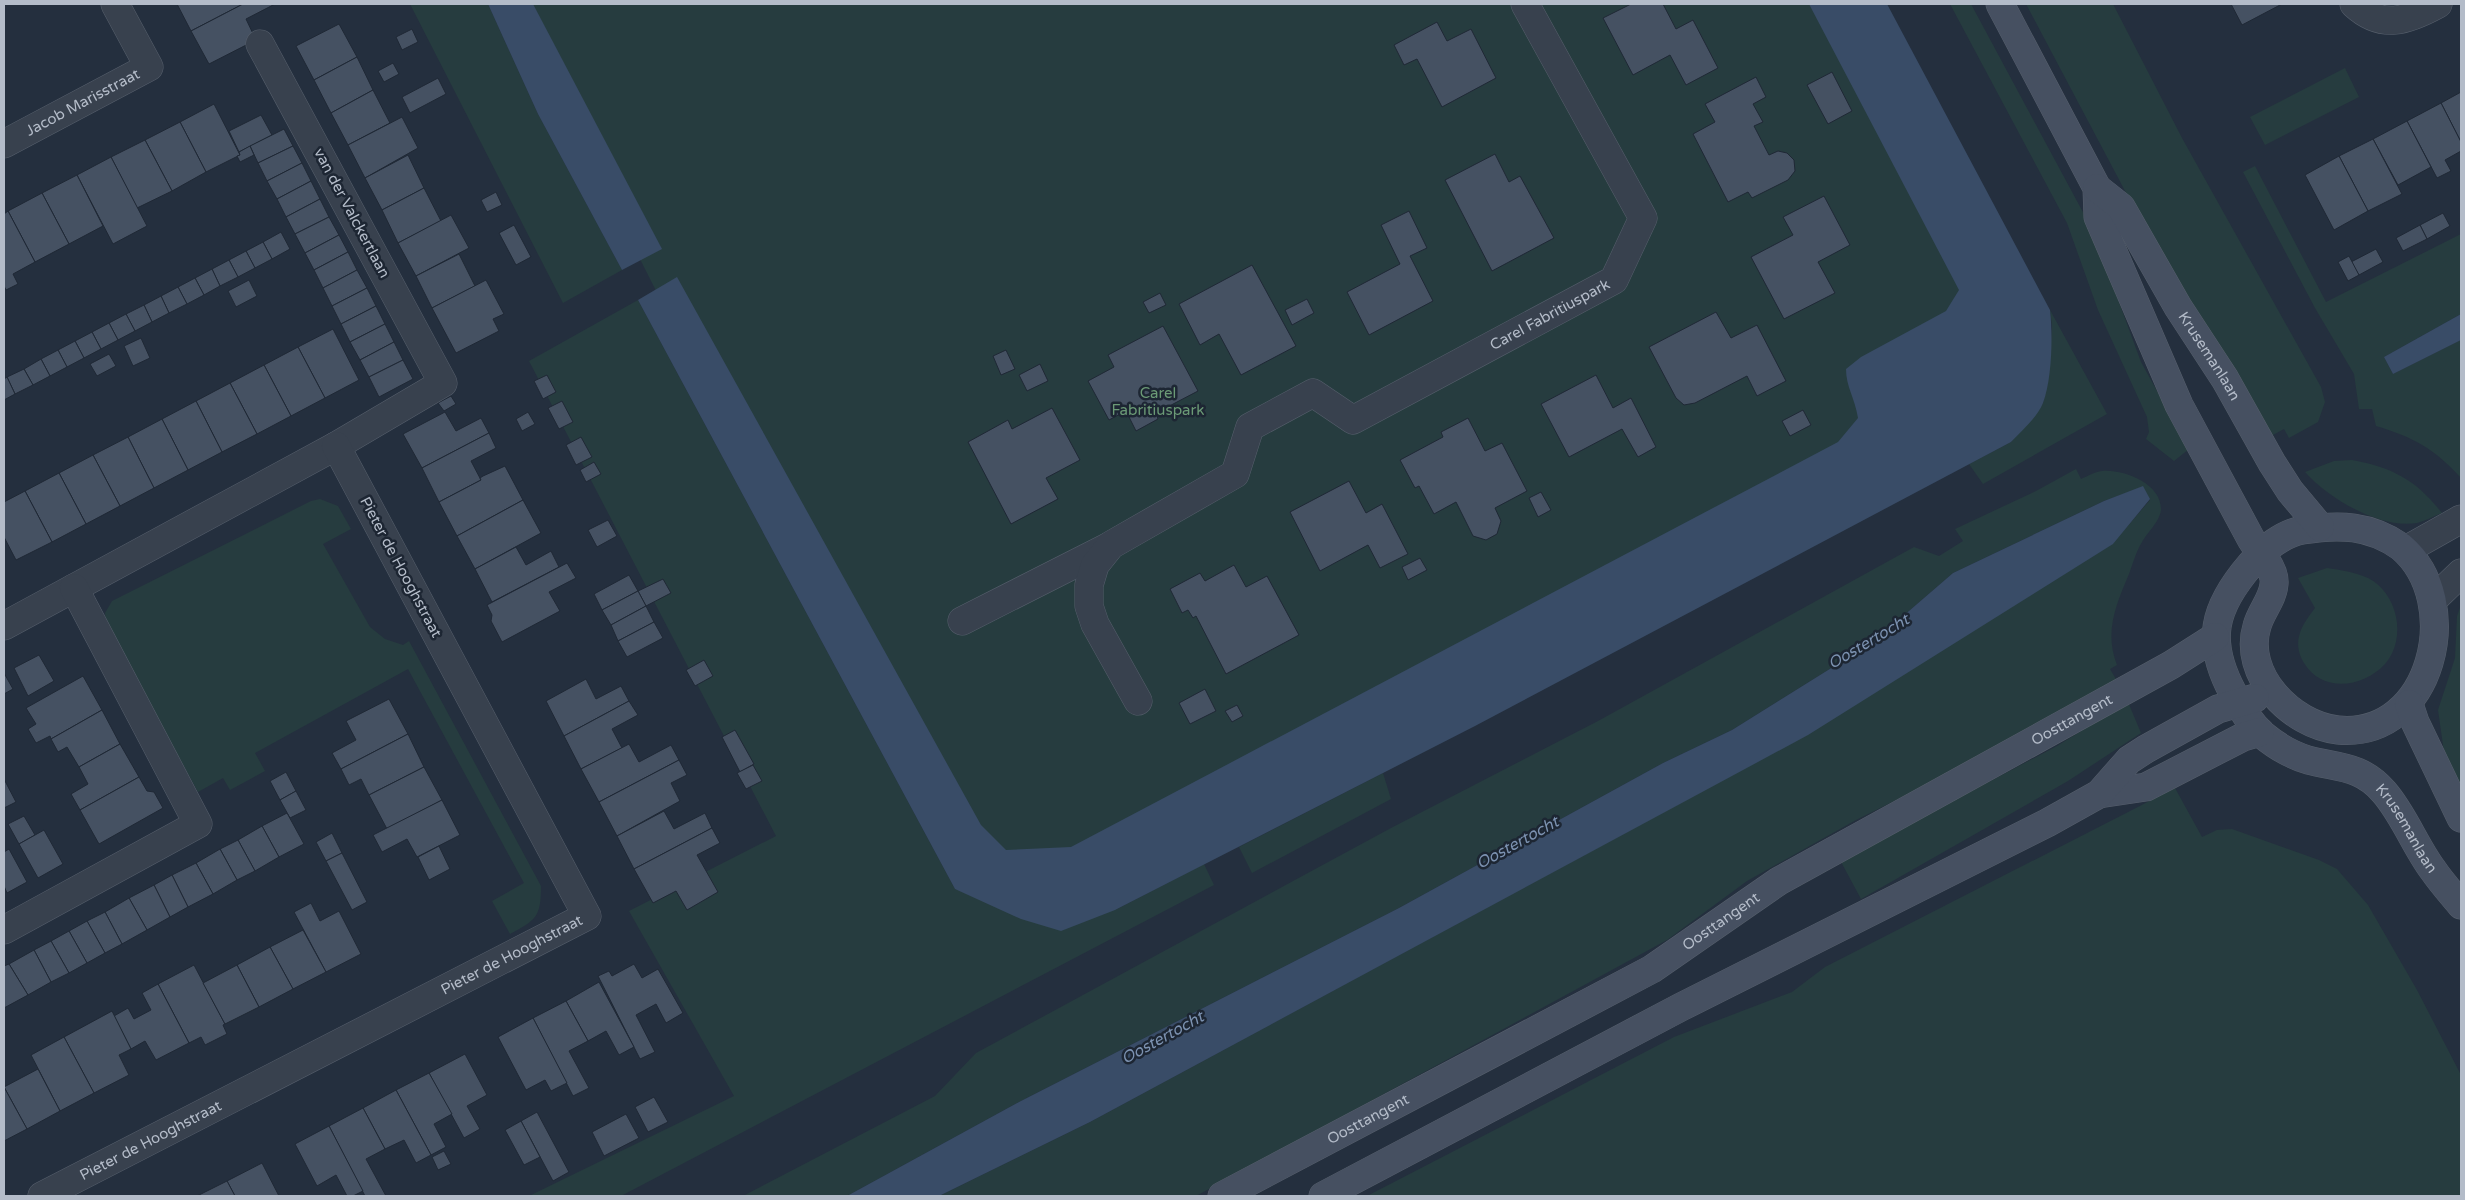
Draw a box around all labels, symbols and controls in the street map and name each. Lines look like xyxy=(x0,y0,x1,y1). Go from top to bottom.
street label: Jacob Marisstraat xyxy=(22,65,143,140)
street label: van der Valckertlaan xyxy=(310,145,394,281)
street label: Carel Fabritiuspark xyxy=(1487,275,1613,354)
street label: Krusemanlaan xyxy=(2175,308,2244,404)
park label: Carel Fabritiuspark xyxy=(1112,384,1204,419)
street label: Pieter de Hooghstraat xyxy=(356,494,446,641)
water label: Oostertocht xyxy=(1824,609,1914,674)
street label: Oosttangent xyxy=(2028,690,2116,749)
street label: Krusemanlaan xyxy=(2372,780,2441,876)
water label: Oostertocht xyxy=(1473,811,1564,874)
street label: Oosttangent xyxy=(1679,888,1763,954)
street label: Pieter de Hooghstraat xyxy=(438,911,586,999)
water label: Oostertocht xyxy=(1118,1006,1209,1069)
street label: Oosttangent xyxy=(1324,1090,1412,1148)
street label: Pieter de Hooghstraat xyxy=(77,1096,225,1184)

